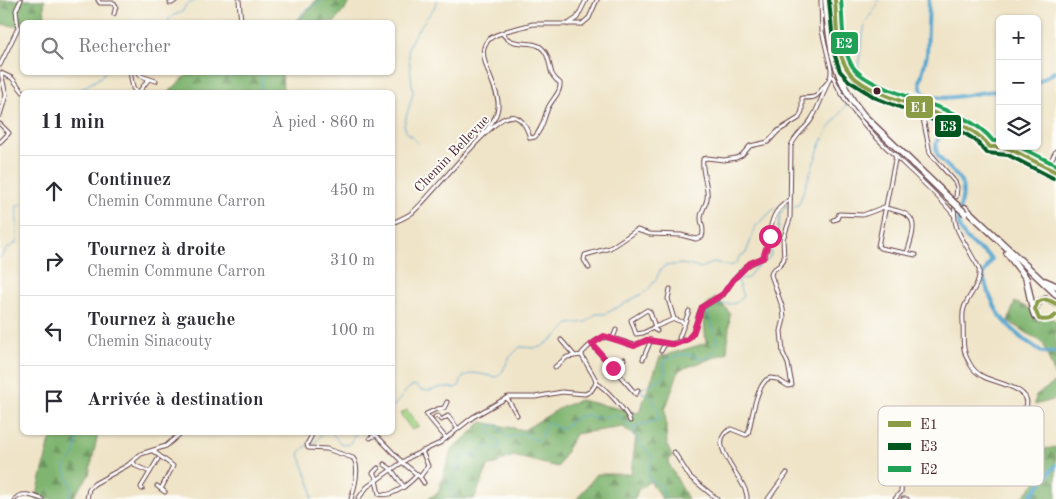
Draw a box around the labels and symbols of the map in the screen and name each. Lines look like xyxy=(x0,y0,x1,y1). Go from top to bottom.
line badge: E2 xyxy=(830,31,859,55)
text: E2 xyxy=(835,37,853,51)
unlabelled marker xyxy=(872,86,882,96)
line badge: E1 xyxy=(905,95,934,119)
text: E1 xyxy=(910,101,928,115)
street label: Chemin Bellevue xyxy=(412,113,492,195)
line badge: E3 xyxy=(934,114,962,138)
text: E3 xyxy=(939,120,957,134)
route start xyxy=(759,225,782,248)
route end xyxy=(602,357,625,380)
legend xyxy=(878,406,1044,486)
text: E1 xyxy=(920,418,938,432)
text: E3 xyxy=(920,440,938,454)
text: E2 xyxy=(920,463,938,477)

